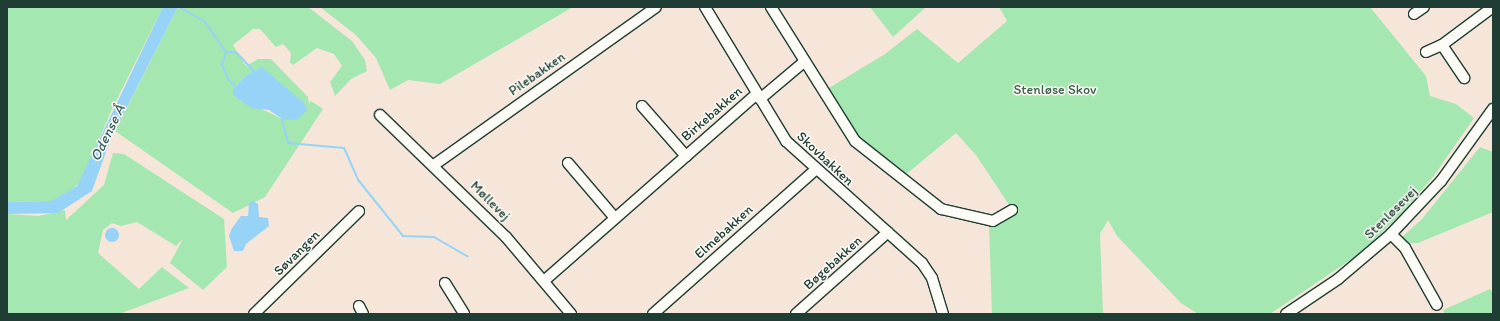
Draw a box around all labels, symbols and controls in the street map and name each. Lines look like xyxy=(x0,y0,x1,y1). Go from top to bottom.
street label: Pilebakken xyxy=(505,48,569,100)
park label: Stenløse Skov xyxy=(1013,82,1097,98)
street label: Birkebakken xyxy=(678,83,746,145)
water label: Odense Å xyxy=(87,102,129,164)
street label: Skovbakken xyxy=(793,128,857,190)
street label: Møllevej xyxy=(467,178,513,224)
street label: Stenløsevej xyxy=(1361,183,1421,243)
street label: Elmebakken xyxy=(691,201,757,263)
street label: Søvangen xyxy=(271,227,323,279)
street label: Bøgebakken xyxy=(800,232,866,294)

